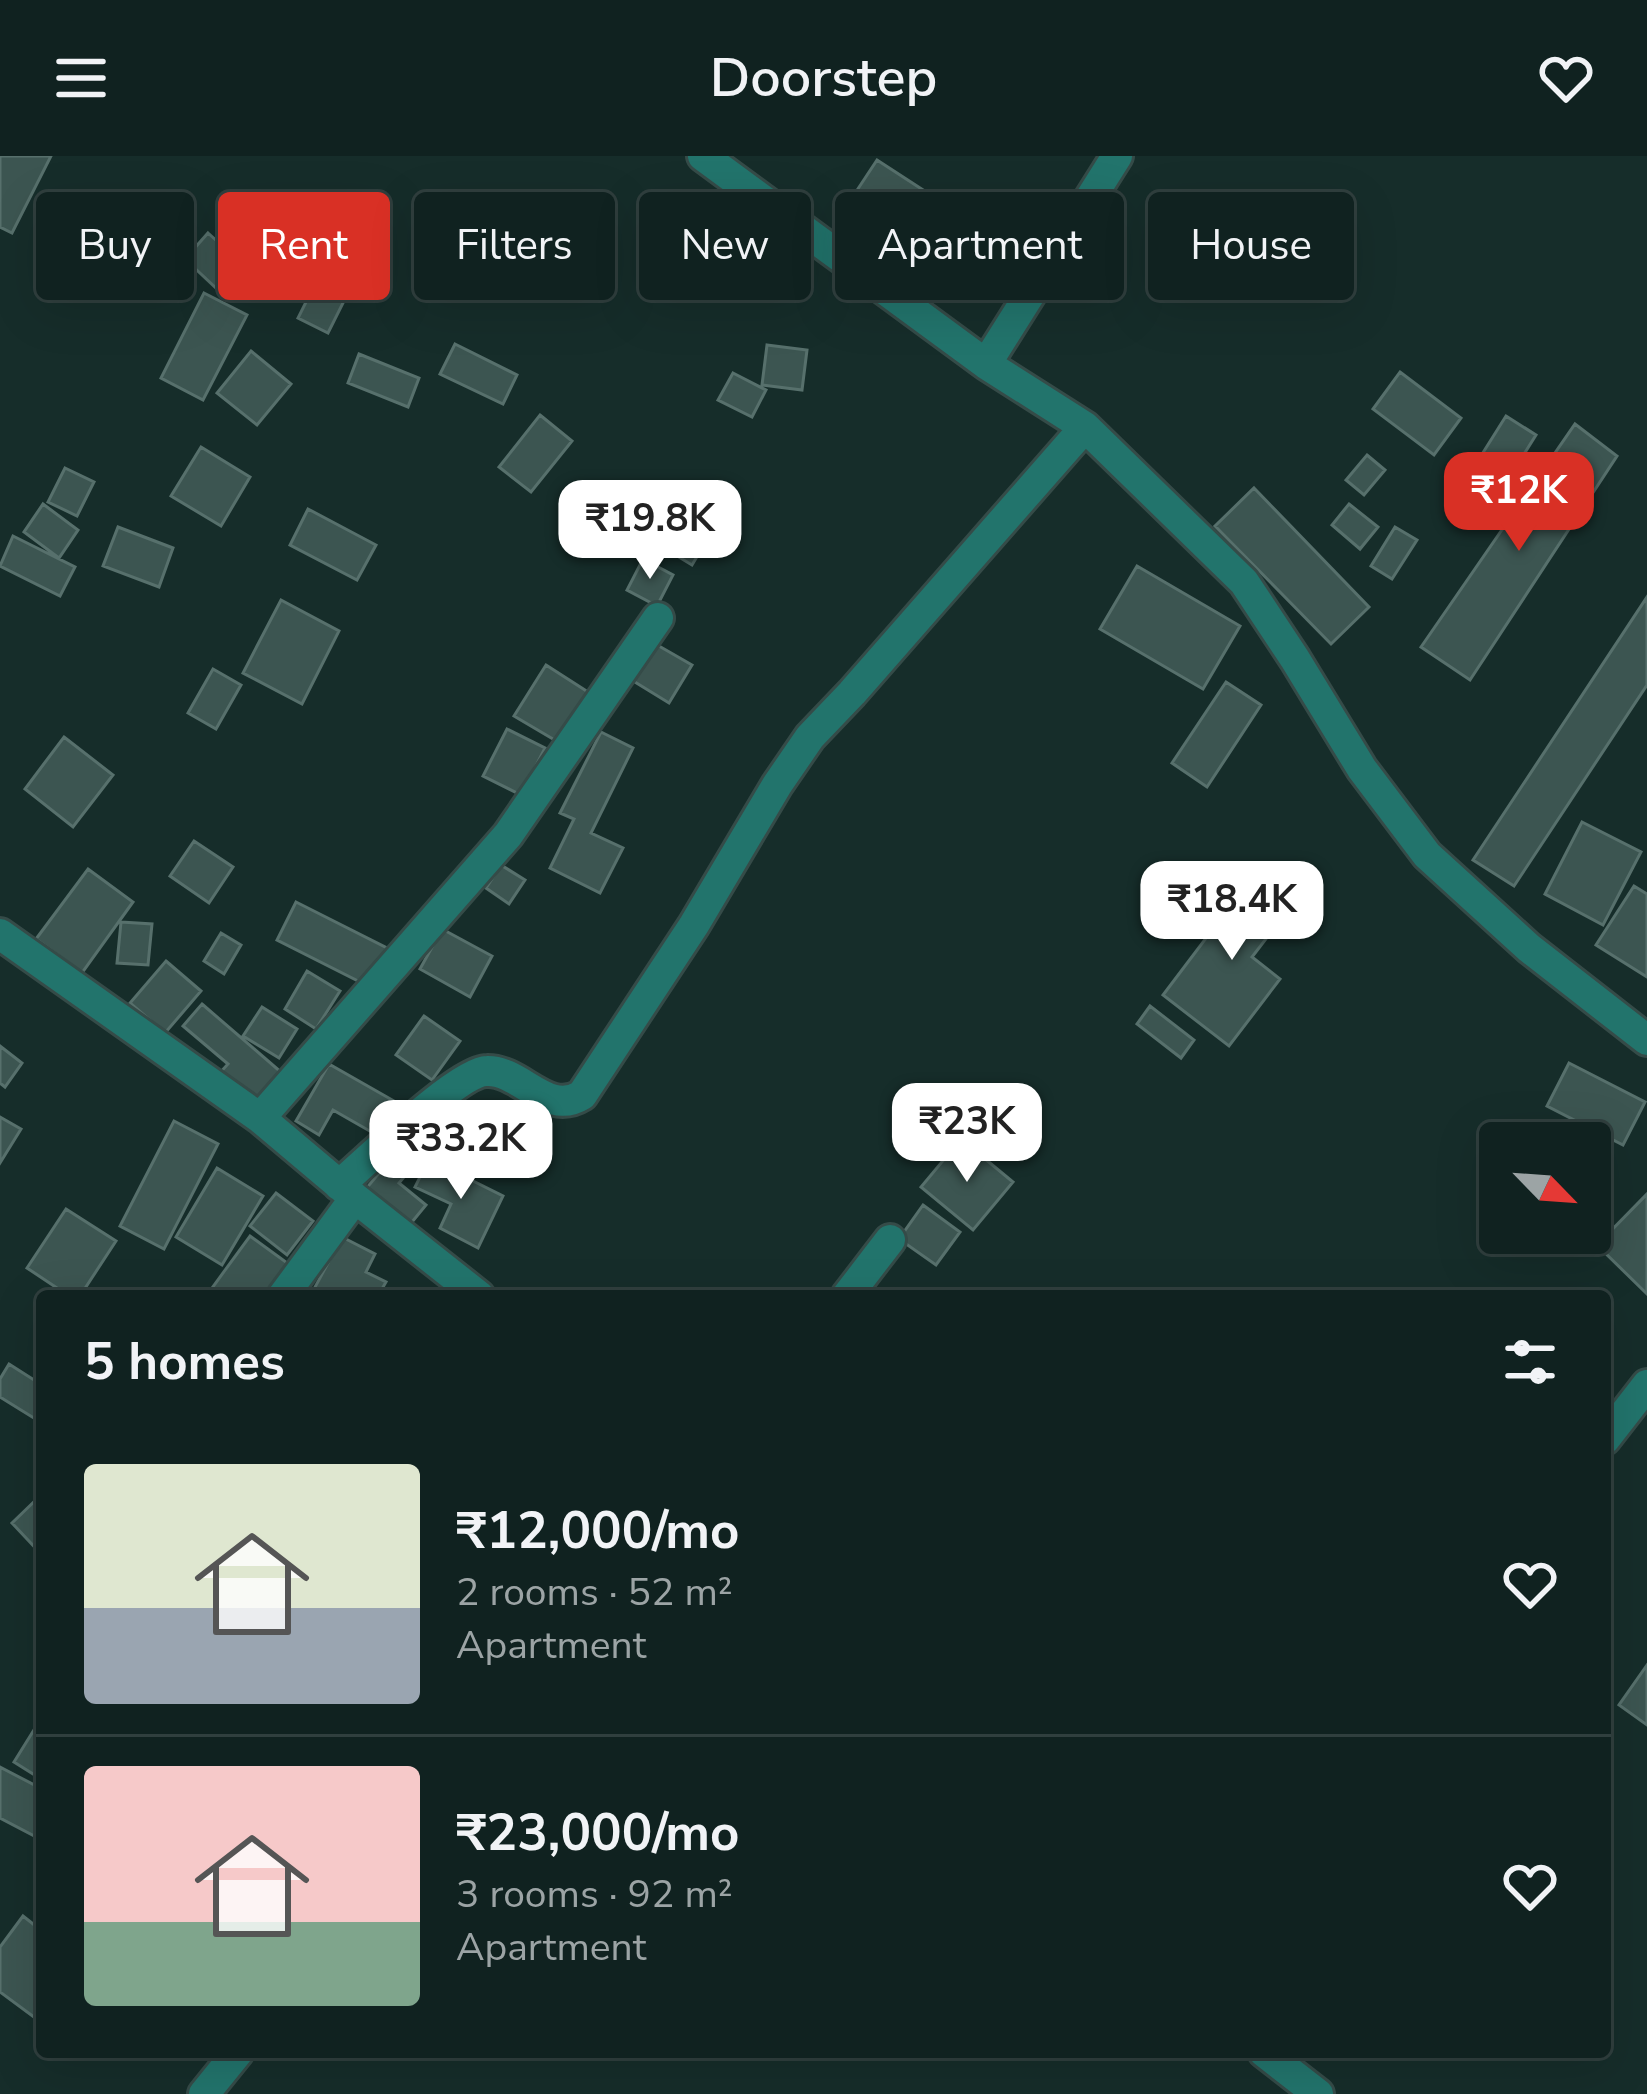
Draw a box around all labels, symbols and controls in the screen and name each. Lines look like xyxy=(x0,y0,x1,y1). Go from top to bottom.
text: Doorstep xyxy=(710,41,937,115)
icon: menu xyxy=(48,45,114,111)
icon: heart xyxy=(1533,45,1599,111)
chip: Buy xyxy=(36,192,194,300)
chip: Rent xyxy=(218,192,390,300)
chip: Filters xyxy=(414,192,615,300)
chip: New xyxy=(639,192,811,300)
chip: Apartment xyxy=(835,192,1124,300)
chip: House xyxy=(1148,192,1354,300)
pin: ₹12K xyxy=(1448,452,1590,554)
text: ₹12K xyxy=(1471,464,1567,517)
pin: ₹19.8K xyxy=(552,480,748,582)
text: ₹19.8K xyxy=(585,492,715,545)
pin: ₹18.4K xyxy=(1134,861,1330,963)
text: ₹18.4K xyxy=(1167,873,1297,926)
pin: ₹23K xyxy=(896,1083,1038,1185)
text: ₹23K xyxy=(919,1095,1015,1148)
pin: ₹33.2K xyxy=(363,1100,559,1202)
text: ₹33.2K xyxy=(396,1112,526,1165)
north arrow xyxy=(1479,1122,1611,1254)
map controls xyxy=(1479,1122,1611,1254)
text: 5 homes xyxy=(84,1327,285,1397)
icon: filters xyxy=(1497,1329,1563,1395)
text: ₹12,000/mo xyxy=(456,1496,739,1566)
icon: home xyxy=(180,1512,324,1656)
icon: heart xyxy=(1497,1551,1563,1617)
text: 2 rooms · 52 m² xyxy=(456,1566,733,1619)
text: Apartment xyxy=(456,1619,646,1672)
text: ₹23,000/mo xyxy=(456,1798,739,1868)
icon: home xyxy=(180,1814,324,1958)
icon: heart xyxy=(1497,1853,1563,1919)
text: 3 rooms · 92 m² xyxy=(456,1868,733,1921)
text: Apartment xyxy=(456,1921,646,1974)

